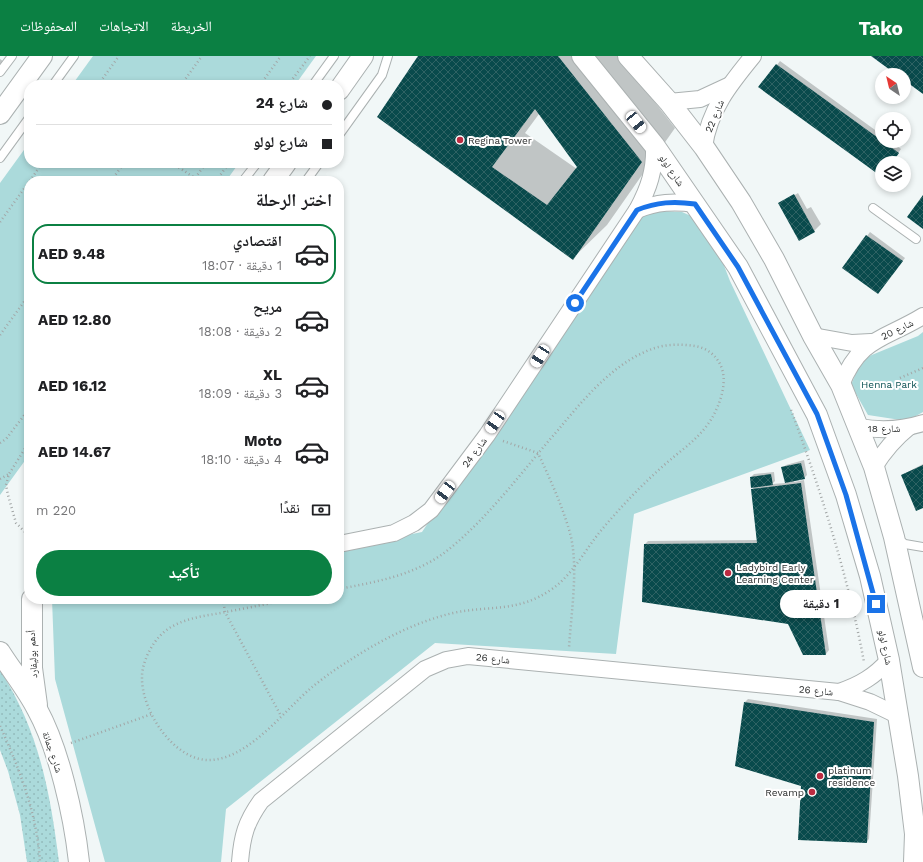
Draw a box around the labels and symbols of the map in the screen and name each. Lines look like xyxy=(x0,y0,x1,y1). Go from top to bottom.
north arrow xyxy=(875,68,911,104)
street label: شارع 22 xyxy=(703,98,727,134)
car xyxy=(624,109,648,135)
marker: Regina Tower xyxy=(455,135,465,145)
place label: Regina Tower xyxy=(468,135,532,146)
street label: شارع لولو xyxy=(656,152,687,189)
route start xyxy=(566,294,584,312)
street label: شارع 20 xyxy=(879,317,916,343)
car xyxy=(528,343,552,369)
park label: Henna Park xyxy=(861,379,917,390)
car xyxy=(483,409,507,435)
street label: شارع 18 xyxy=(868,423,901,435)
street label: شارع 24 xyxy=(460,435,490,470)
car xyxy=(433,479,457,505)
place label: Ladybird Early Learning Center xyxy=(736,562,814,585)
marker: Ladybird Early Learning Center xyxy=(723,568,733,578)
callout: 1 دقيقة xyxy=(780,590,862,618)
route end xyxy=(867,595,885,613)
street label: شارع لولو xyxy=(875,628,895,666)
street label: أدهم بوليفارد xyxy=(25,630,41,678)
street label: شارع 26 xyxy=(475,651,511,667)
street label: شارع 26 xyxy=(798,684,834,699)
street label: شارع جمانة xyxy=(39,730,65,775)
place label: platinum residence xyxy=(828,765,875,788)
marker: platinum residence xyxy=(815,771,825,781)
place label: Revamp xyxy=(765,787,804,798)
marker: Revamp xyxy=(807,787,817,797)

